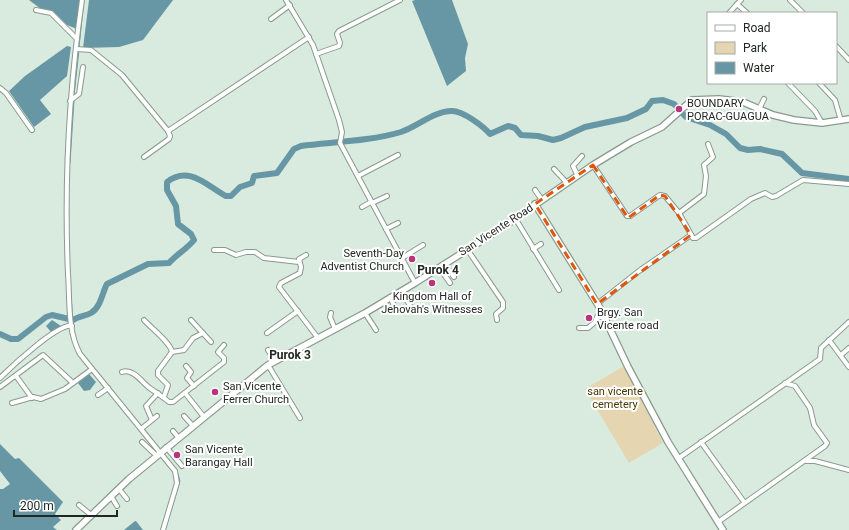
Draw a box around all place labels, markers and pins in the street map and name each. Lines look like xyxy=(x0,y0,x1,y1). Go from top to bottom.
place label: BOUNDARY PORAC-GUAGUA xyxy=(687,97,770,123)
marker: BOUNDARY PORAC-GUAGUA xyxy=(674,104,684,114)
place label: Seventh-Day Adventist Church xyxy=(320,247,405,273)
marker: Seventh-Day Adventist Church xyxy=(407,254,417,264)
marker: Kingdom Hall of Jehovah's Witnesses xyxy=(427,278,437,288)
place label: Kingdom Hall of Jehovah's Witnesses xyxy=(381,290,483,316)
place label: Brgy. San Vicente road xyxy=(597,306,659,332)
marker: Brgy. San Vicente road xyxy=(584,313,594,323)
place label: San Vicente Ferrer Church xyxy=(223,380,289,406)
marker: San Vicente Ferrer Church xyxy=(210,387,220,397)
place label: San Vicente Barangay Hall xyxy=(185,443,253,469)
marker: San Vicente Barangay Hall xyxy=(172,450,182,460)

